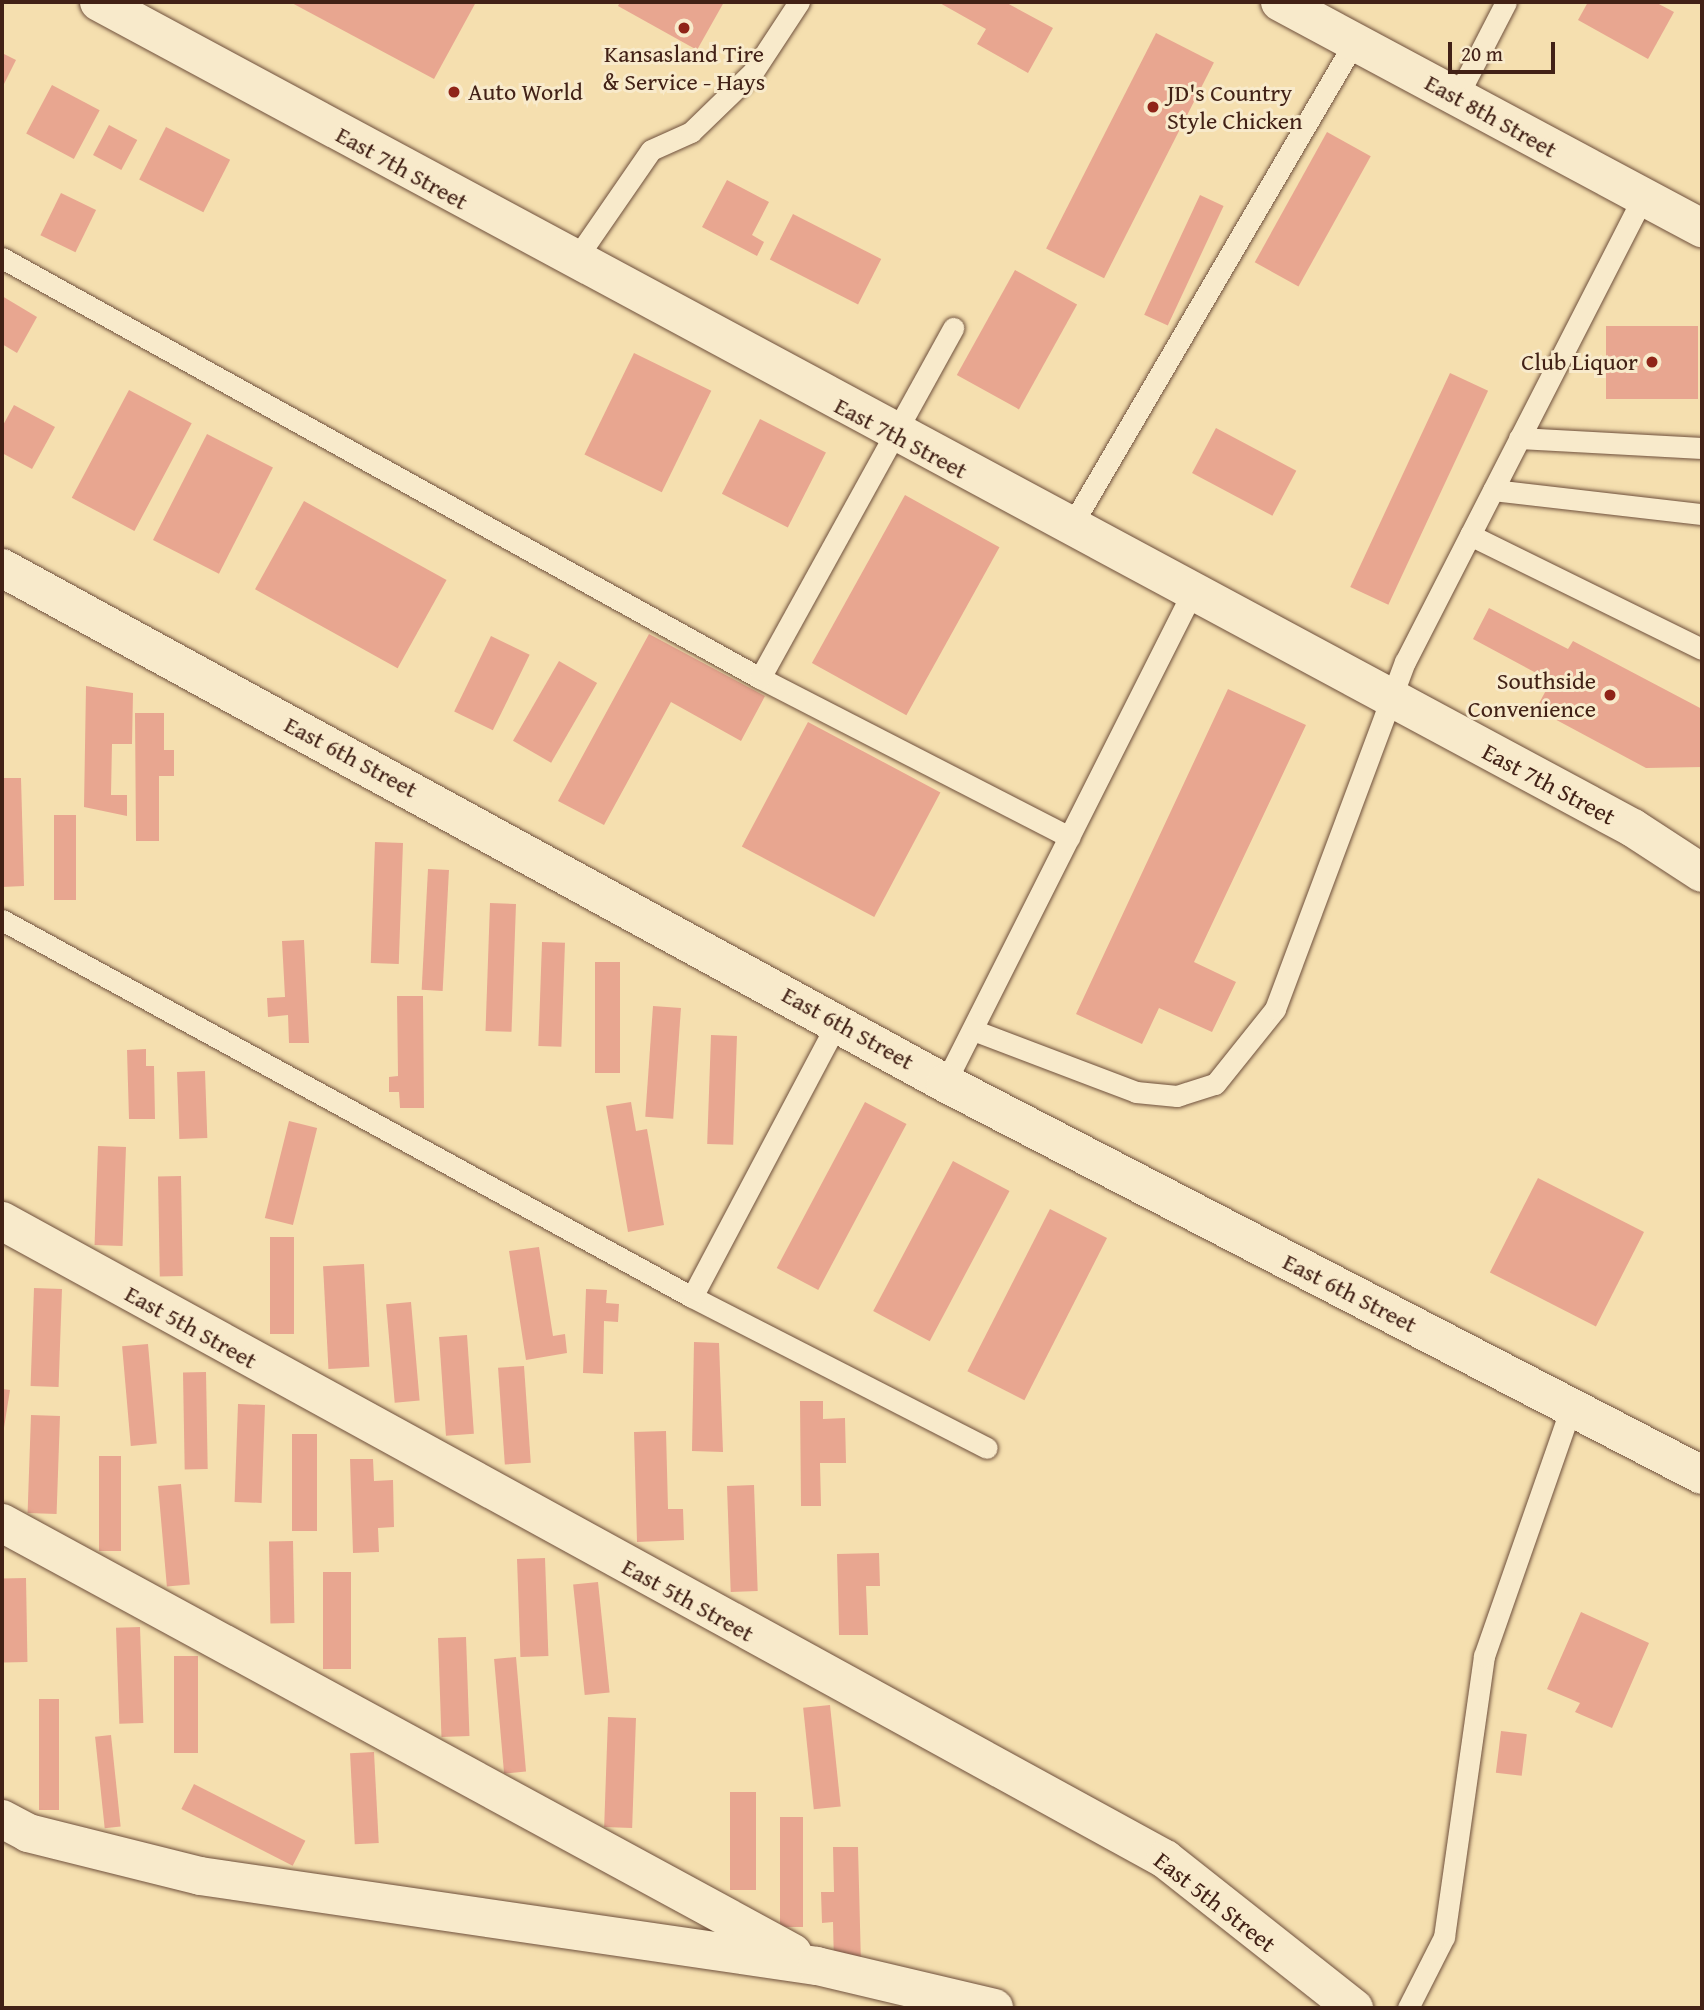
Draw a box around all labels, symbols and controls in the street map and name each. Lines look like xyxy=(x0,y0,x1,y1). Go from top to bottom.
marker: Kansasland Tire & Service - Hays xyxy=(676,20,692,36)
scale bar xyxy=(1452,28,1559,72)
text: 20 m xyxy=(1461,38,1503,69)
place label: Kansasland Tire & Service - Hays xyxy=(603,40,765,96)
street label: East 8th Street xyxy=(1420,68,1562,164)
place label: Auto World xyxy=(468,78,583,106)
place label: JD's Country Style Chicken xyxy=(1167,79,1302,135)
marker: Auto World xyxy=(446,84,462,100)
marker: JD's Country Style Chicken xyxy=(1145,99,1161,115)
street label: East 7th Street xyxy=(331,120,473,216)
place label: Club Liquor xyxy=(1521,348,1638,376)
marker: Club Liquor xyxy=(1644,354,1660,370)
street label: East 7th Street xyxy=(830,391,972,485)
place label: Southside Convenience xyxy=(1468,667,1596,723)
marker: Southside Convenience xyxy=(1602,687,1618,703)
street label: East 6th Street xyxy=(280,710,422,804)
street label: East 7th Street xyxy=(1478,737,1620,831)
street label: East 6th Street xyxy=(777,980,919,1076)
street label: East 6th Street xyxy=(1278,1247,1422,1339)
street label: East 5th Street xyxy=(120,1279,262,1375)
street label: East 5th Street xyxy=(617,1552,759,1648)
street label: East 5th Street xyxy=(1149,1846,1281,1958)

